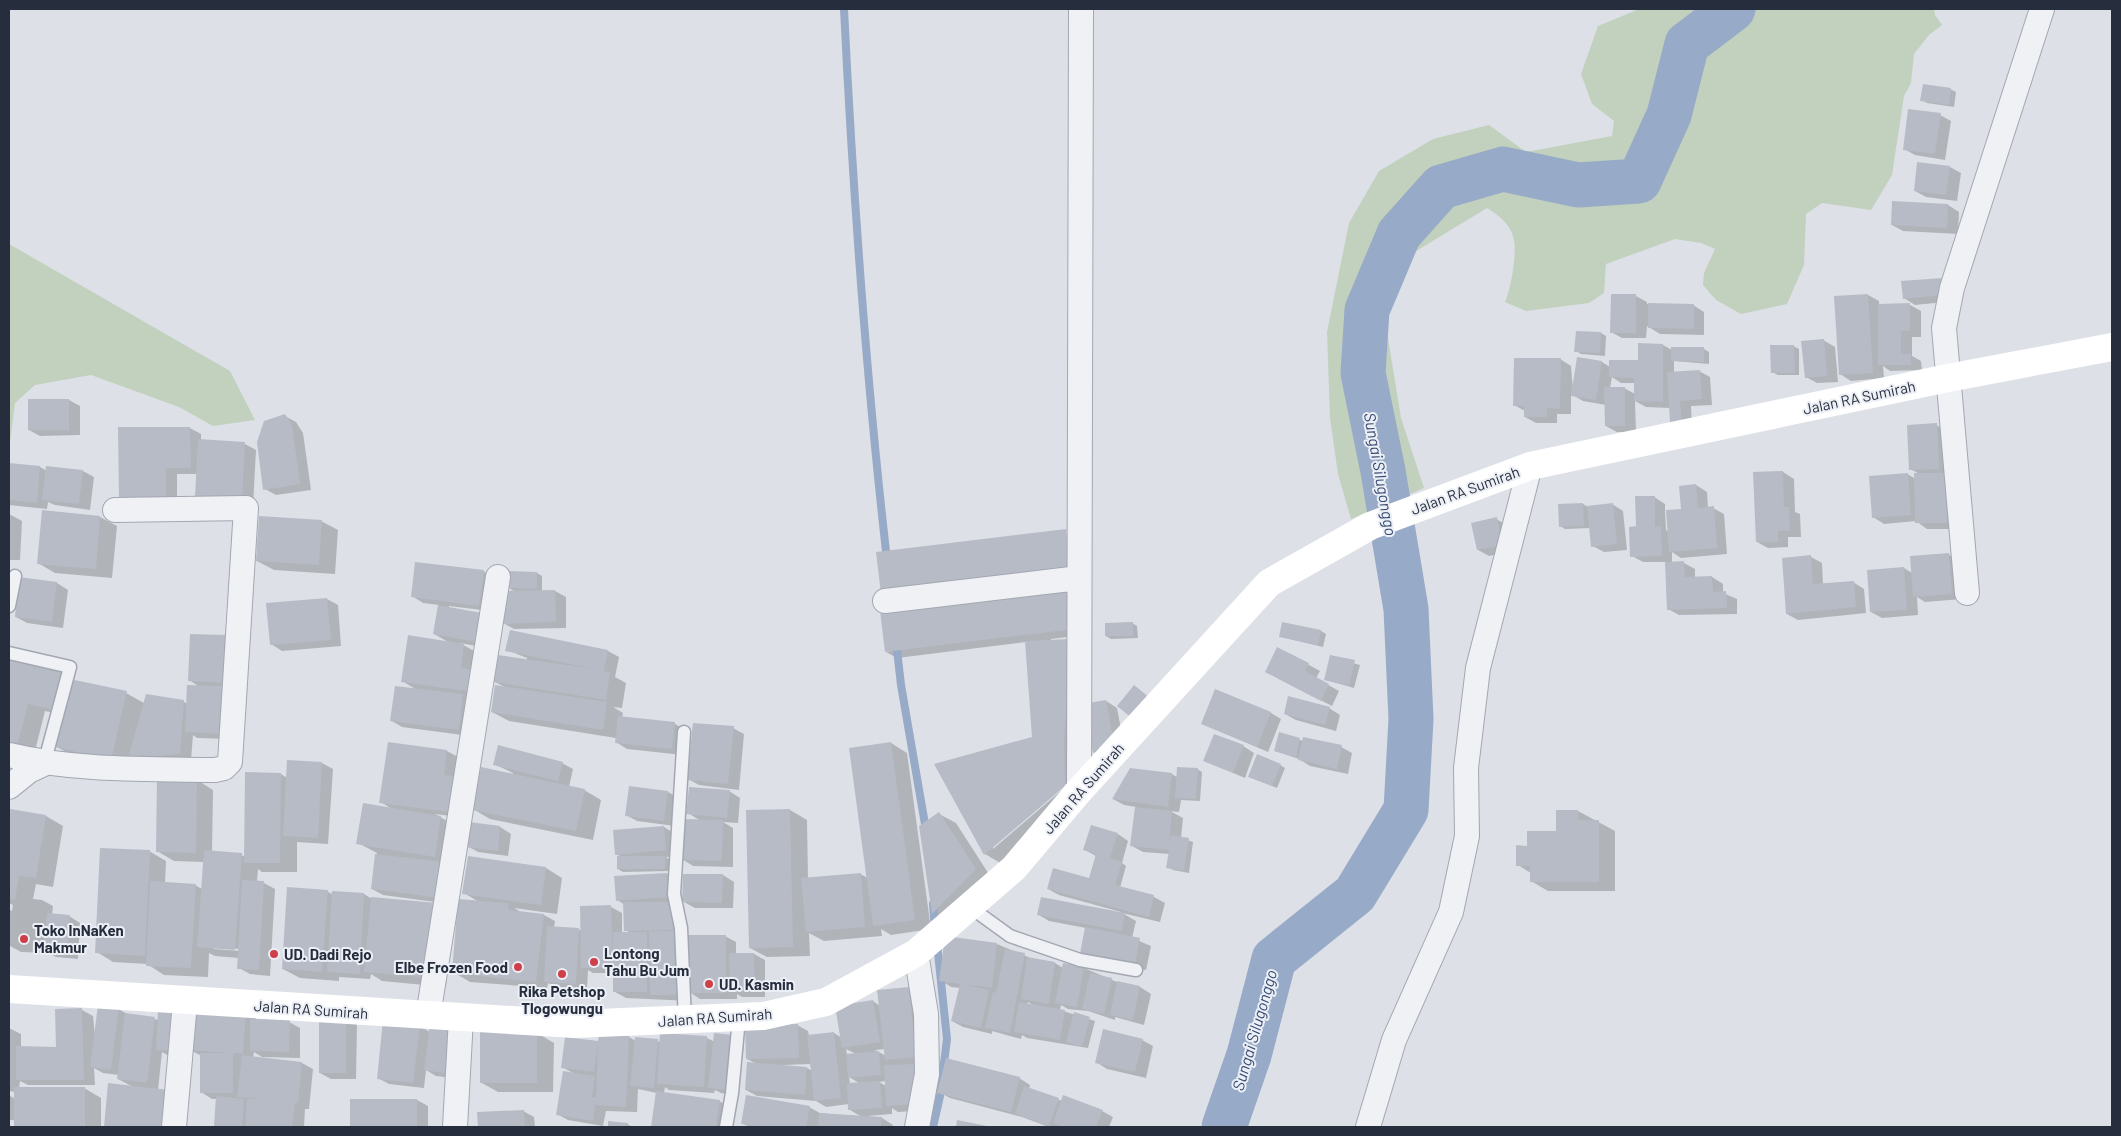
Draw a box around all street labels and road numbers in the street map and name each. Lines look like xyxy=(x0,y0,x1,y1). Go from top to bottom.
street label: Jalan RA Sumirah xyxy=(1801,376,1917,418)
street label: Jalan RA Sumirah xyxy=(1408,462,1522,518)
street label: Jalan RA Sumirah xyxy=(1039,739,1127,837)
street label: Jalan RA Sumirah xyxy=(253,996,369,1022)
street label: Jalan RA Sumirah xyxy=(657,1004,773,1030)

